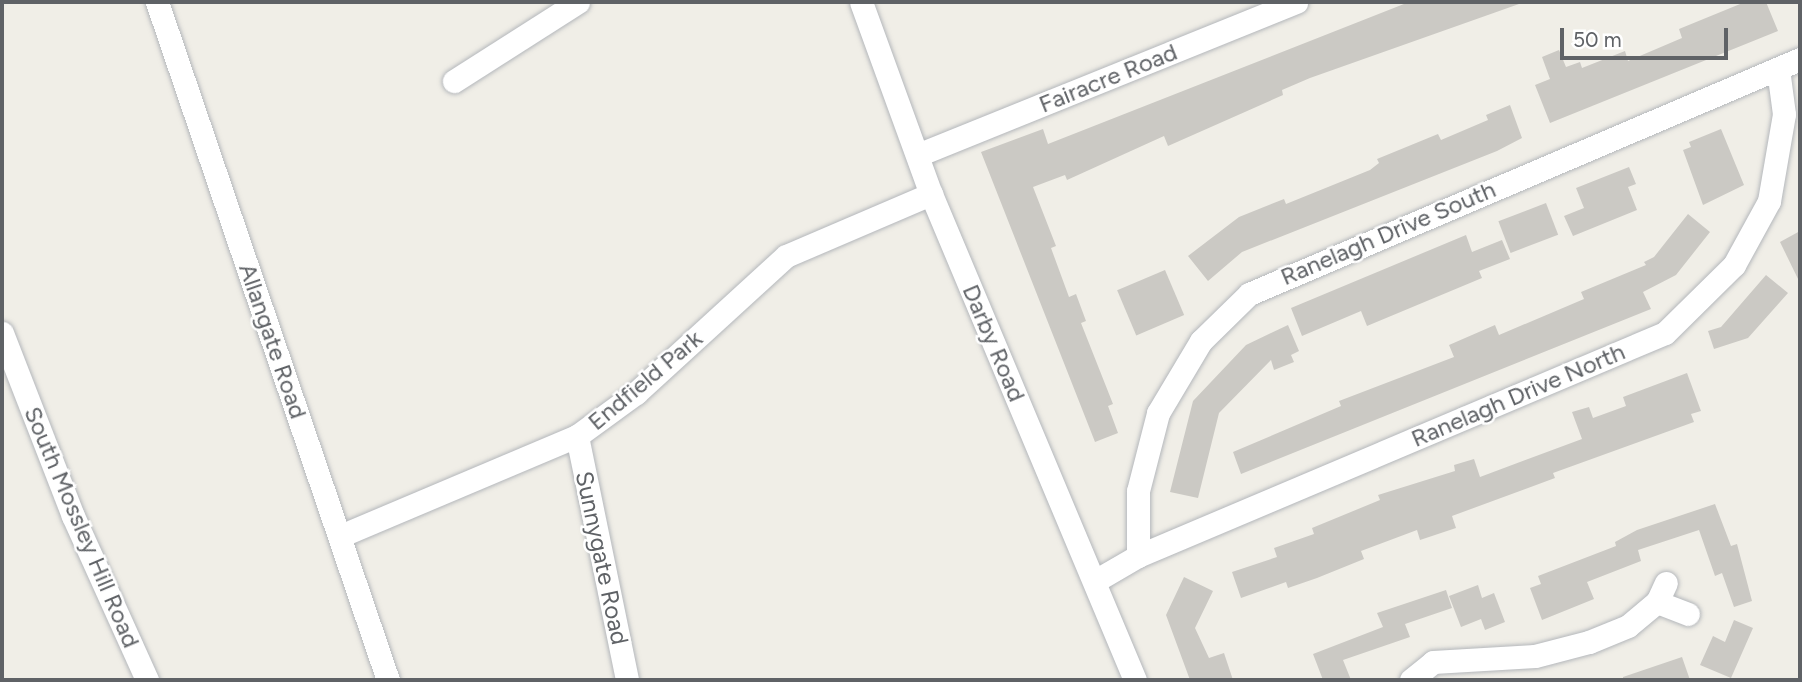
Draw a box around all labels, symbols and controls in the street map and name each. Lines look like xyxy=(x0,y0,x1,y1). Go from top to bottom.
scale bar xyxy=(1564,14,1732,58)
text: 50 m xyxy=(1573,27,1622,52)
street label: Fairacre Road xyxy=(1035,37,1181,119)
street label: Ranelagh Drive South xyxy=(1276,175,1500,291)
street label: Allangate Road xyxy=(233,260,313,422)
street label: Darby Road xyxy=(956,280,1032,406)
street label: Endfield Park xyxy=(582,324,708,436)
street label: Ranelagh Drive North xyxy=(1407,337,1629,453)
street label: South Mossley Hill Road xyxy=(18,402,146,652)
street label: Sunnygate Road xyxy=(570,469,634,647)

